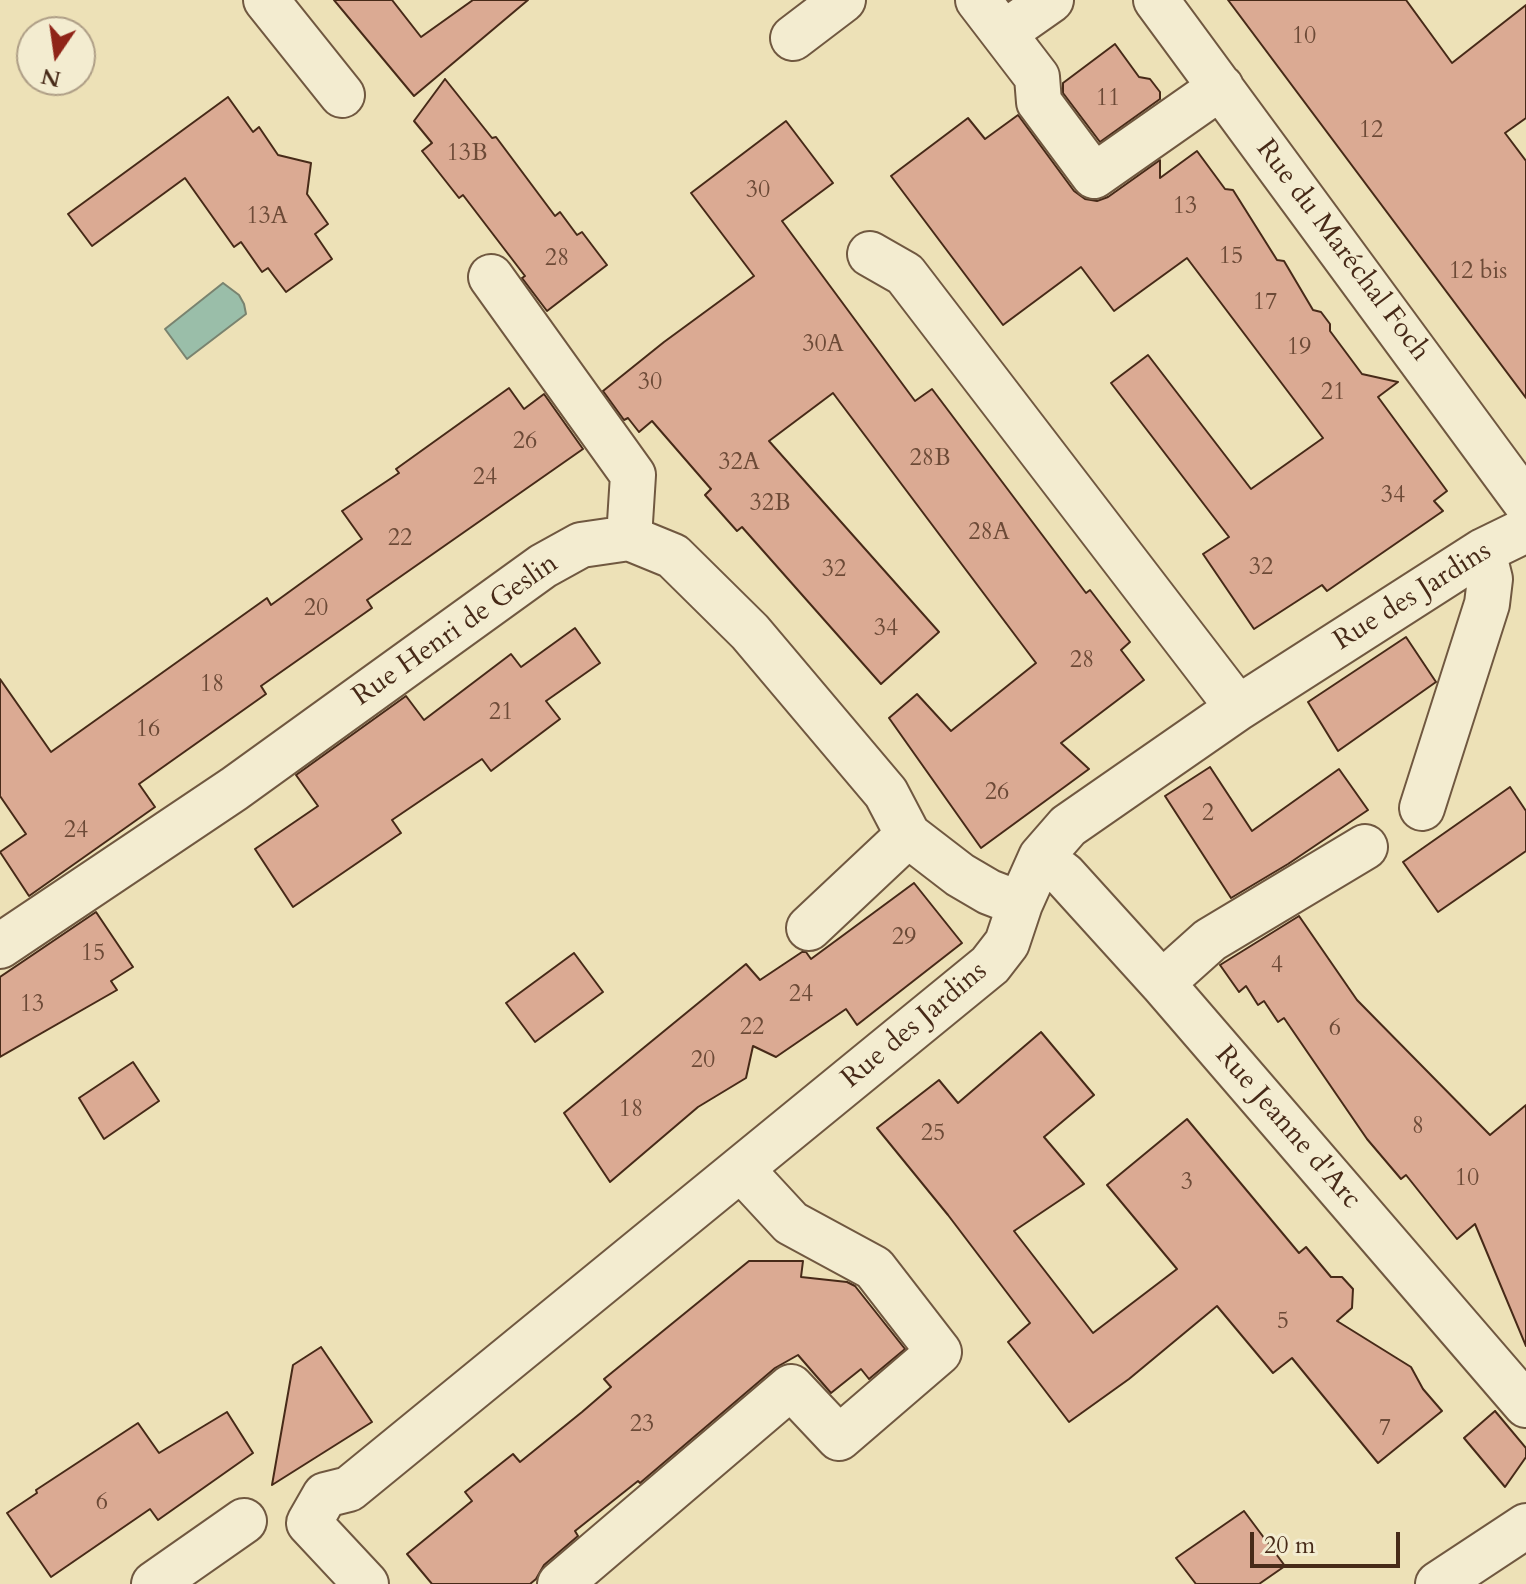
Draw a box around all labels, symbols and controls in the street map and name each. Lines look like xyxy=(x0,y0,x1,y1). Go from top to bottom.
north arrow xyxy=(16,16,96,96)
house number: 10 xyxy=(1292,23,1316,51)
text: N xyxy=(38,61,64,94)
house number: 11 xyxy=(1096,85,1120,113)
house number: 12 xyxy=(1359,117,1383,145)
street label: Rue du Maréchal Foch xyxy=(1248,134,1436,368)
house number: 13B xyxy=(447,140,487,168)
house number: 30 xyxy=(746,177,770,205)
house number: 13 xyxy=(1173,193,1197,221)
house number: 13A xyxy=(246,203,288,231)
house number: 15 xyxy=(1219,243,1243,271)
house number: 28 xyxy=(545,245,569,273)
house number: 12 bis xyxy=(1449,258,1507,286)
house number: 17 xyxy=(1253,289,1277,317)
house number: 30A xyxy=(802,331,844,359)
house number: 19 xyxy=(1287,334,1311,362)
house number: 30 xyxy=(638,369,662,397)
house number: 21 xyxy=(1321,379,1345,407)
house number: 26 xyxy=(513,428,537,456)
house number: 28B xyxy=(910,445,950,473)
house number: 32A xyxy=(718,449,760,477)
house number: 24 xyxy=(473,464,497,492)
house number: 34 xyxy=(1381,482,1405,510)
house number: 32B xyxy=(750,490,790,518)
house number: 28A xyxy=(968,519,1010,547)
house number: 22 xyxy=(388,525,412,553)
street label: Rue des Jardins xyxy=(1328,535,1498,659)
street label: Rue Henri de Geslin xyxy=(347,548,565,714)
house number: 32 xyxy=(1249,554,1273,582)
house number: 32 xyxy=(822,556,846,584)
house number: 20 xyxy=(304,595,328,623)
house number: 34 xyxy=(874,615,898,643)
house number: 28 xyxy=(1070,647,1094,675)
house number: 18 xyxy=(200,671,224,699)
house number: 21 xyxy=(489,699,513,727)
house number: 16 xyxy=(136,716,160,744)
house number: 26 xyxy=(985,779,1009,807)
house number: 2 xyxy=(1202,800,1214,828)
house number: 24 xyxy=(64,817,88,845)
house number: 29 xyxy=(892,924,916,952)
house number: 15 xyxy=(81,940,105,968)
house number: 4 xyxy=(1271,952,1283,980)
street label: Rue des Jardins xyxy=(836,955,994,1097)
house number: 24 xyxy=(789,981,813,1009)
house number: 13 xyxy=(20,991,44,1019)
house number: 22 xyxy=(740,1014,764,1042)
house number: 6 xyxy=(1329,1015,1341,1043)
street label: Rue Jeanne d'Arc xyxy=(1207,1039,1367,1217)
house number: 20 xyxy=(691,1047,715,1075)
house number: 18 xyxy=(619,1096,643,1124)
house number: 8 xyxy=(1412,1113,1424,1141)
house number: 25 xyxy=(921,1120,945,1148)
house number: 10 xyxy=(1455,1165,1479,1193)
house number: 3 xyxy=(1181,1169,1193,1197)
house number: 5 xyxy=(1277,1308,1289,1336)
house number: 23 xyxy=(630,1411,654,1439)
house number: 7 xyxy=(1379,1415,1391,1443)
house number: 6 xyxy=(96,1489,108,1517)
scale bar xyxy=(1254,1516,1404,1566)
text: 20 m xyxy=(1264,1529,1315,1562)

